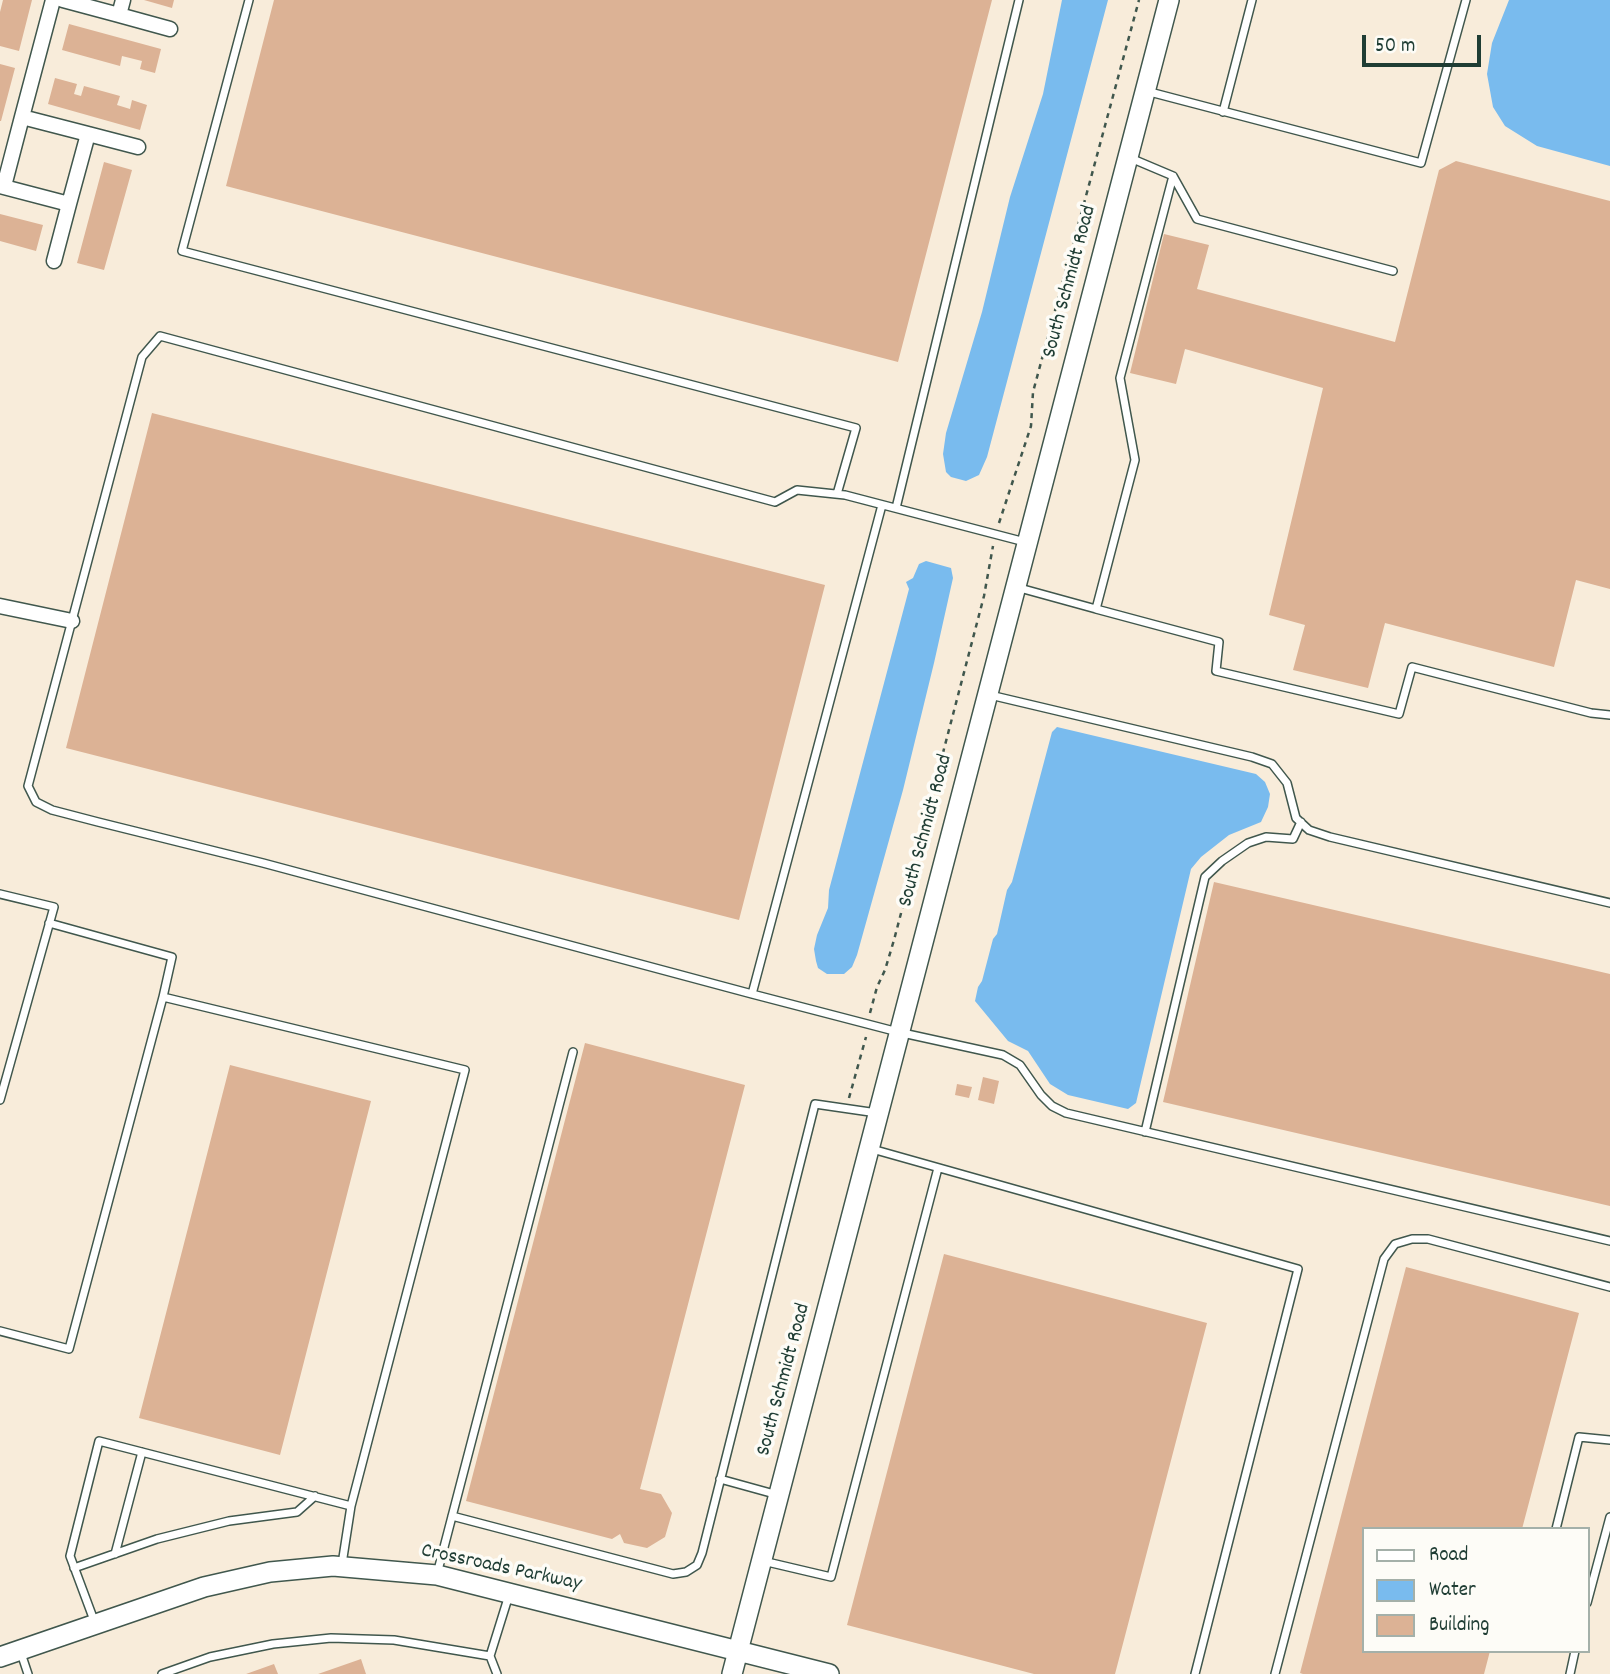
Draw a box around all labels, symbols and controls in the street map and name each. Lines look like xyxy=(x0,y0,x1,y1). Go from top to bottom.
scale bar xyxy=(1365,21,1484,65)
text: 50 m xyxy=(1375,32,1415,62)
street label: South Schmidt Road xyxy=(1038,203,1104,361)
street label: South Schmidt Road xyxy=(894,752,960,910)
street label: South Schmidt Road xyxy=(752,1301,818,1459)
legend xyxy=(1362,1527,1589,1653)
street label: Crossroads Parkway xyxy=(418,1540,584,1598)
text: Road xyxy=(1429,1541,1468,1571)
text: Water xyxy=(1429,1576,1476,1606)
text: Building xyxy=(1429,1611,1489,1641)

